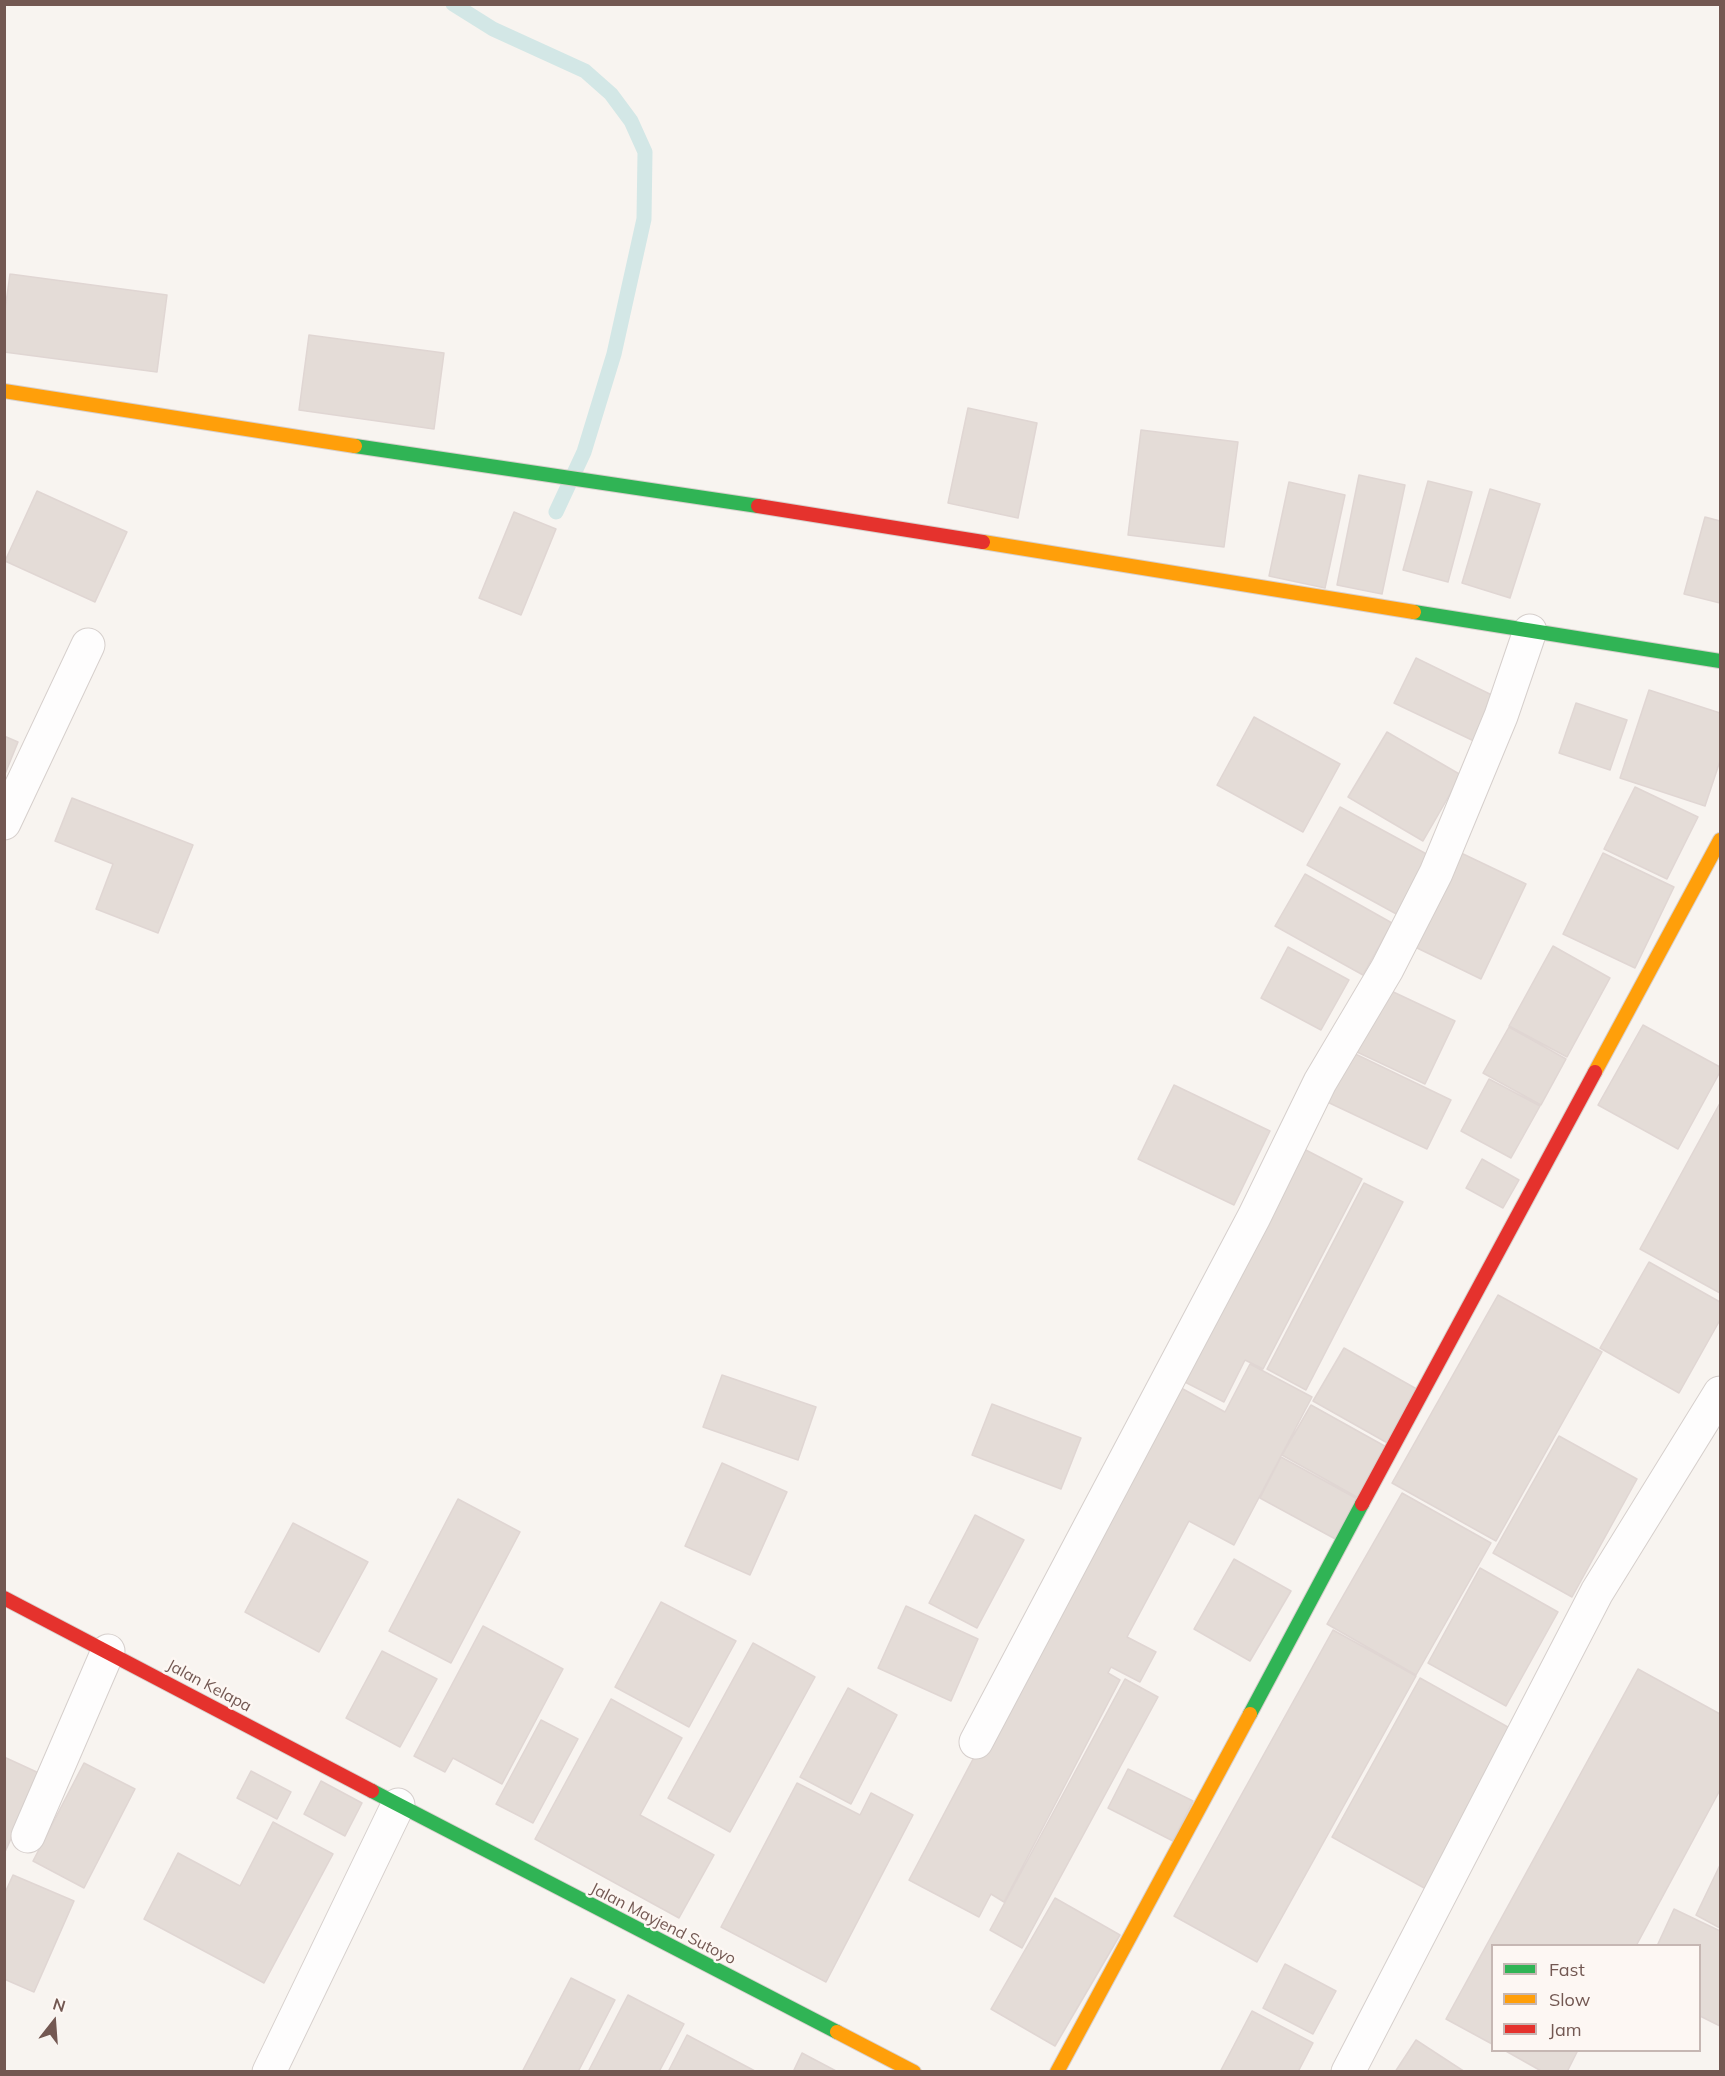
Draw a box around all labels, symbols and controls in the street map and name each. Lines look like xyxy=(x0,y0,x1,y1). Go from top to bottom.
street label: Jalan Kelapa xyxy=(163,1656,255,1716)
street label: Jalan Mayjend Sutoyo xyxy=(587,1879,739,1969)
legend xyxy=(1491,1944,1701,2052)
text: Fast xyxy=(1549,1958,1585,1981)
text: Slow xyxy=(1549,1988,1590,2011)
north arrow xyxy=(24,1992,84,2052)
text: N xyxy=(51,1993,68,2016)
text: Jam xyxy=(1549,2018,1582,2041)

